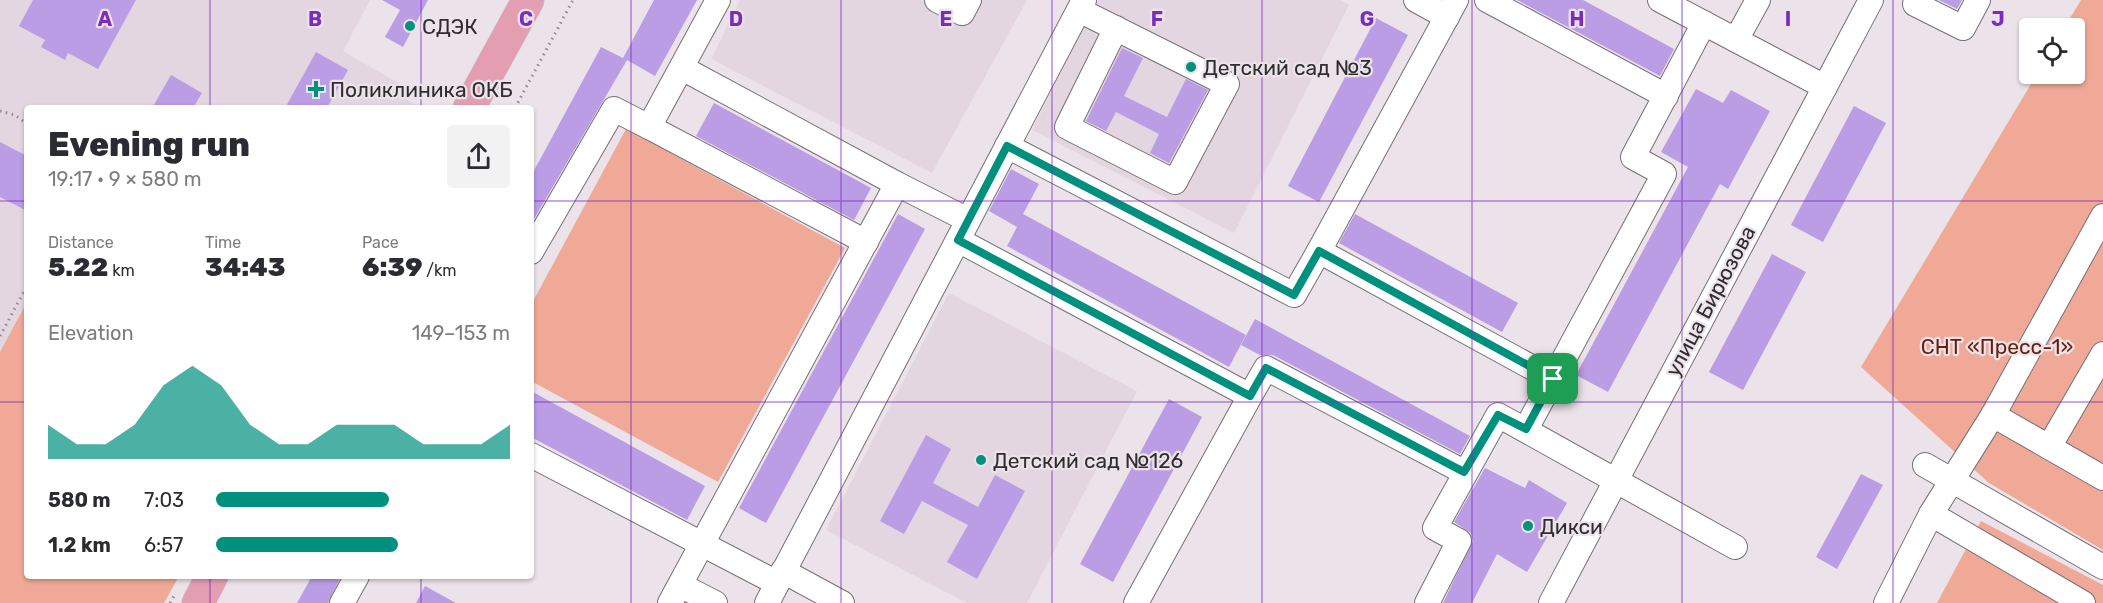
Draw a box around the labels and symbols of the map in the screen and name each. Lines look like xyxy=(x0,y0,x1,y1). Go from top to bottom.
text: A xyxy=(98,7,113,31)
text: B xyxy=(308,7,322,31)
text: C xyxy=(519,7,533,31)
text: D xyxy=(729,7,743,31)
text: E xyxy=(940,7,952,31)
text: F xyxy=(1151,7,1163,31)
text: G xyxy=(1360,7,1374,31)
text: H xyxy=(1570,7,1584,31)
text: I xyxy=(1785,7,1791,31)
text: J xyxy=(1991,7,2005,31)
place label: СДЭК xyxy=(422,14,478,39)
marker: СДЭК xyxy=(403,19,417,33)
place label: Детский сад №3 xyxy=(1203,55,1372,80)
marker: Детский сад №3 xyxy=(1184,60,1198,74)
place label: Поликлиника ОКБ xyxy=(330,77,513,102)
marker: Поликлиника ОКБ xyxy=(307,80,325,98)
street label: улица Бирюзова xyxy=(1660,221,1760,381)
park label: СНТ «Пресс-1» xyxy=(1921,334,2073,359)
pin xyxy=(1527,353,1578,404)
place label: Детский сад №126 xyxy=(993,448,1183,473)
marker: Детский сад №126 xyxy=(974,453,988,467)
place label: Дикси xyxy=(1540,514,1603,539)
marker: Дикси xyxy=(1521,519,1535,533)

